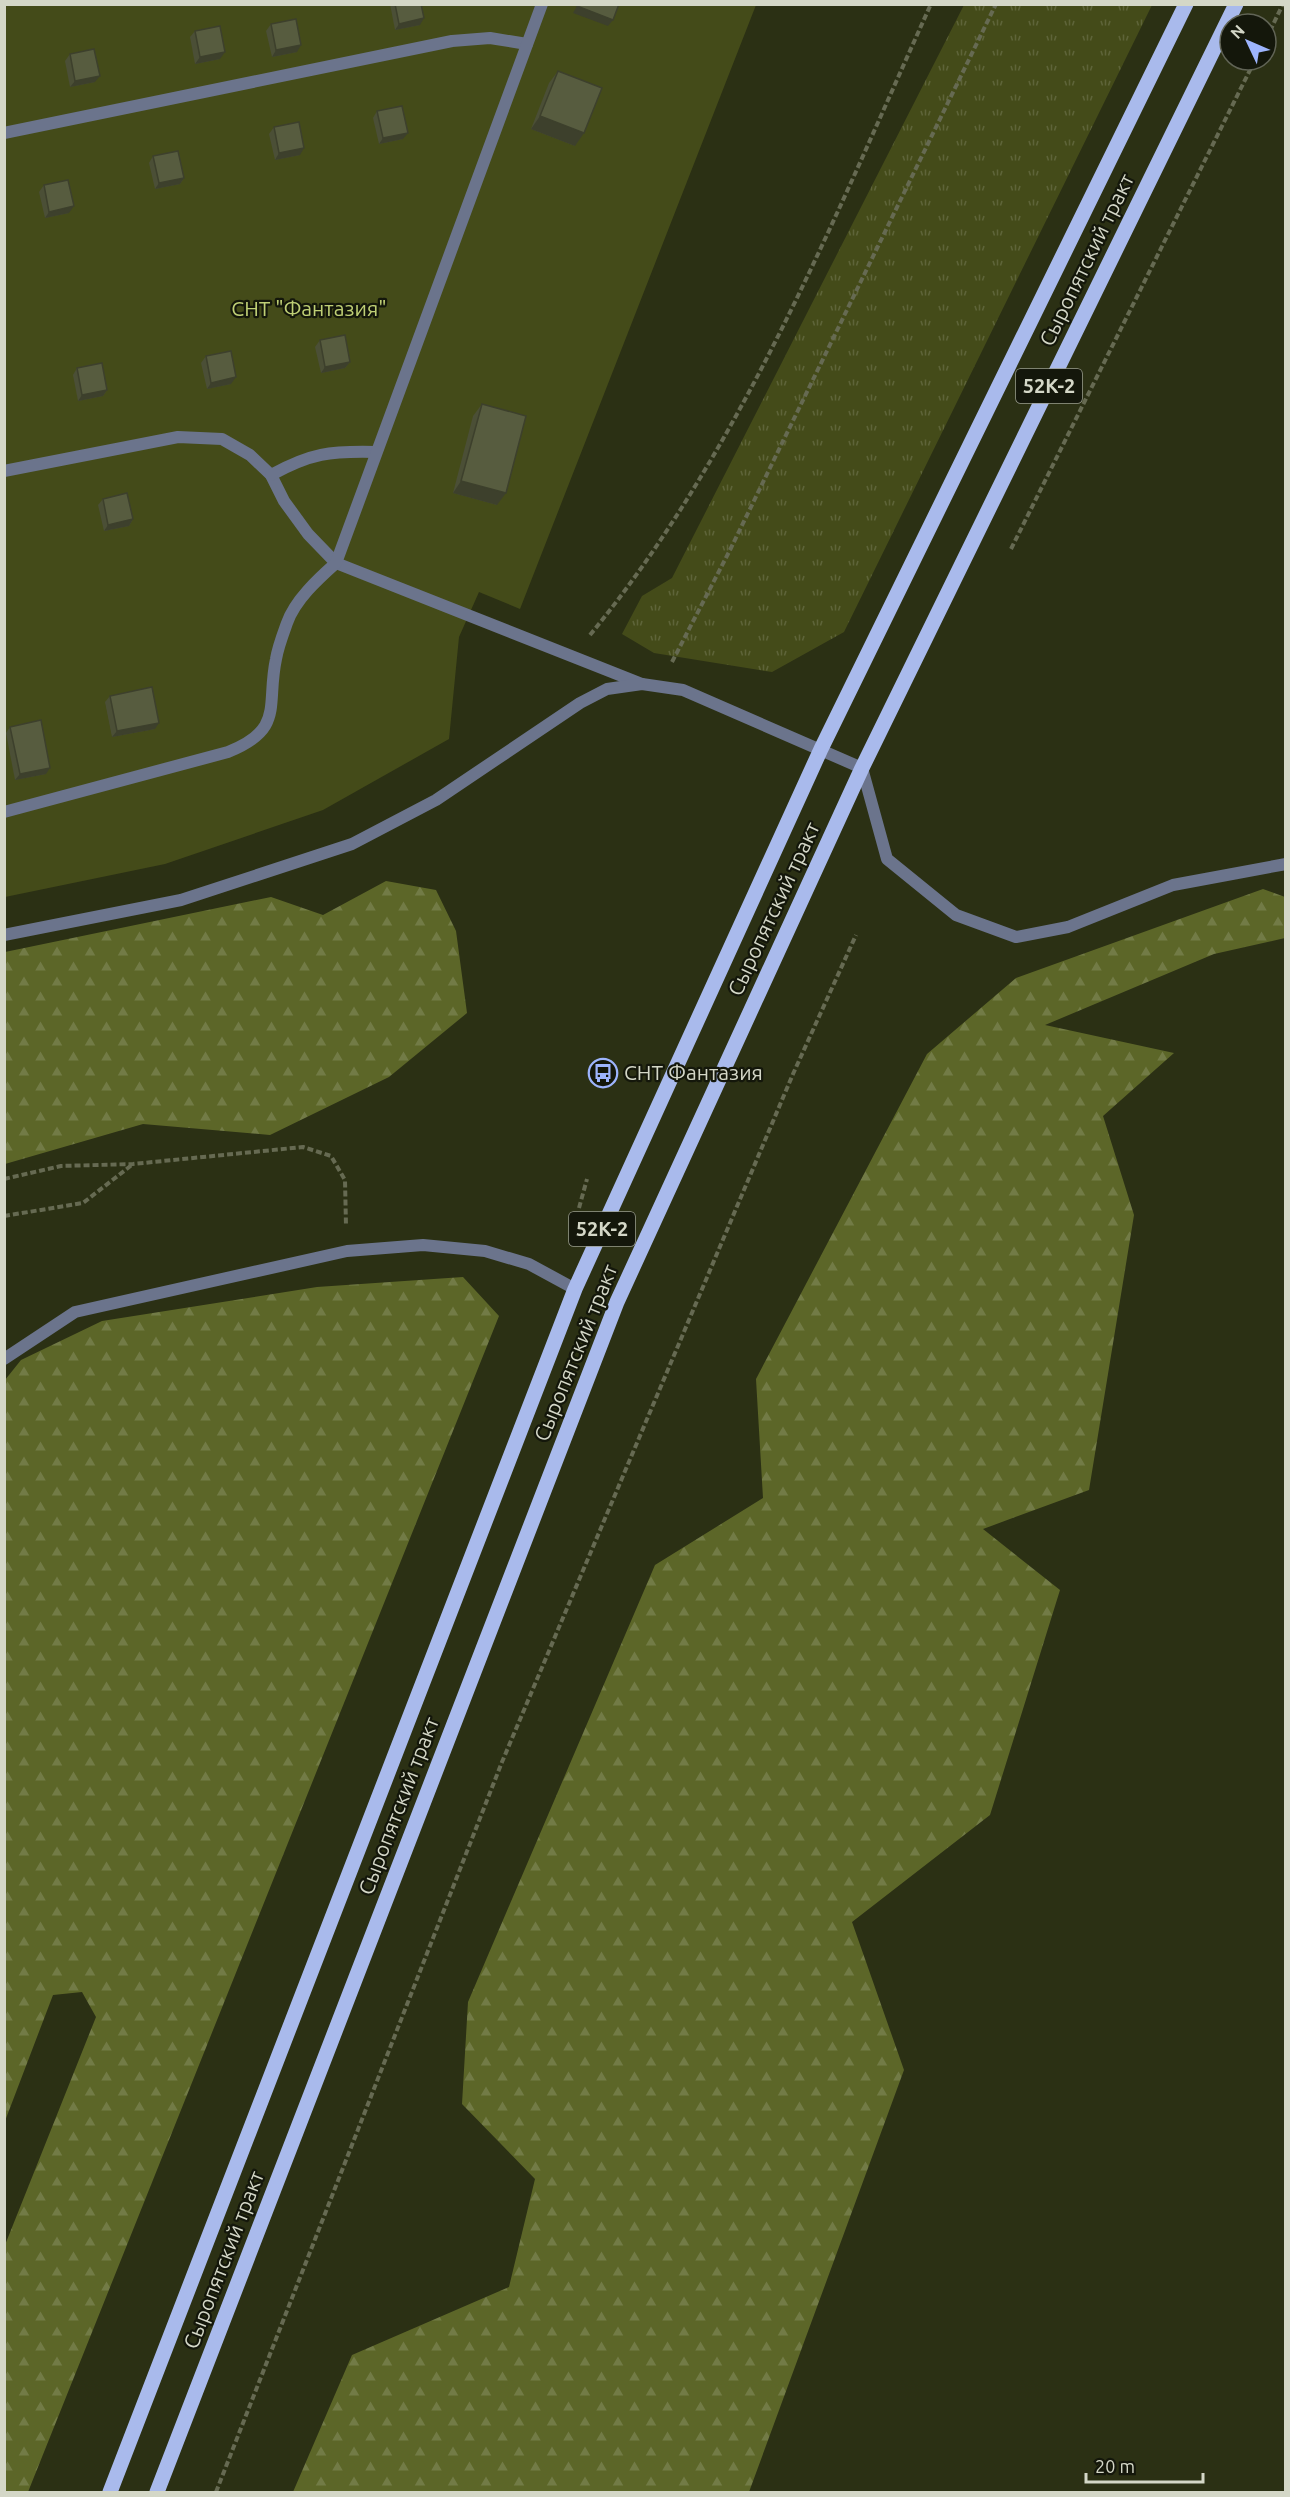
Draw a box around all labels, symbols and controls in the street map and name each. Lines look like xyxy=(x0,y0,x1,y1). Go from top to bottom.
north arrow xyxy=(1218,12,1278,72)
text: N xyxy=(1227,21,1248,42)
street label: Сыропятский тракт xyxy=(1034,169,1139,350)
park label: СНТ "Фантазия" xyxy=(231,296,387,320)
road number: 52К-2 xyxy=(1016,369,1082,403)
street label: Сыропятский тракт xyxy=(722,817,824,999)
bus stop icon: СНТ Фантазия xyxy=(587,1057,619,1089)
place label: СНТ Фантазия xyxy=(624,1060,763,1084)
road number: 52К-2 xyxy=(569,1212,635,1246)
street label: Сыропятский тракт xyxy=(529,1260,622,1445)
street label: Сыропятский тракт xyxy=(353,1713,443,1898)
street label: Сыропятский тракт xyxy=(178,2167,268,2352)
scale bar xyxy=(1086,2446,1203,2484)
text: 20 m xyxy=(1095,2456,1135,2476)

